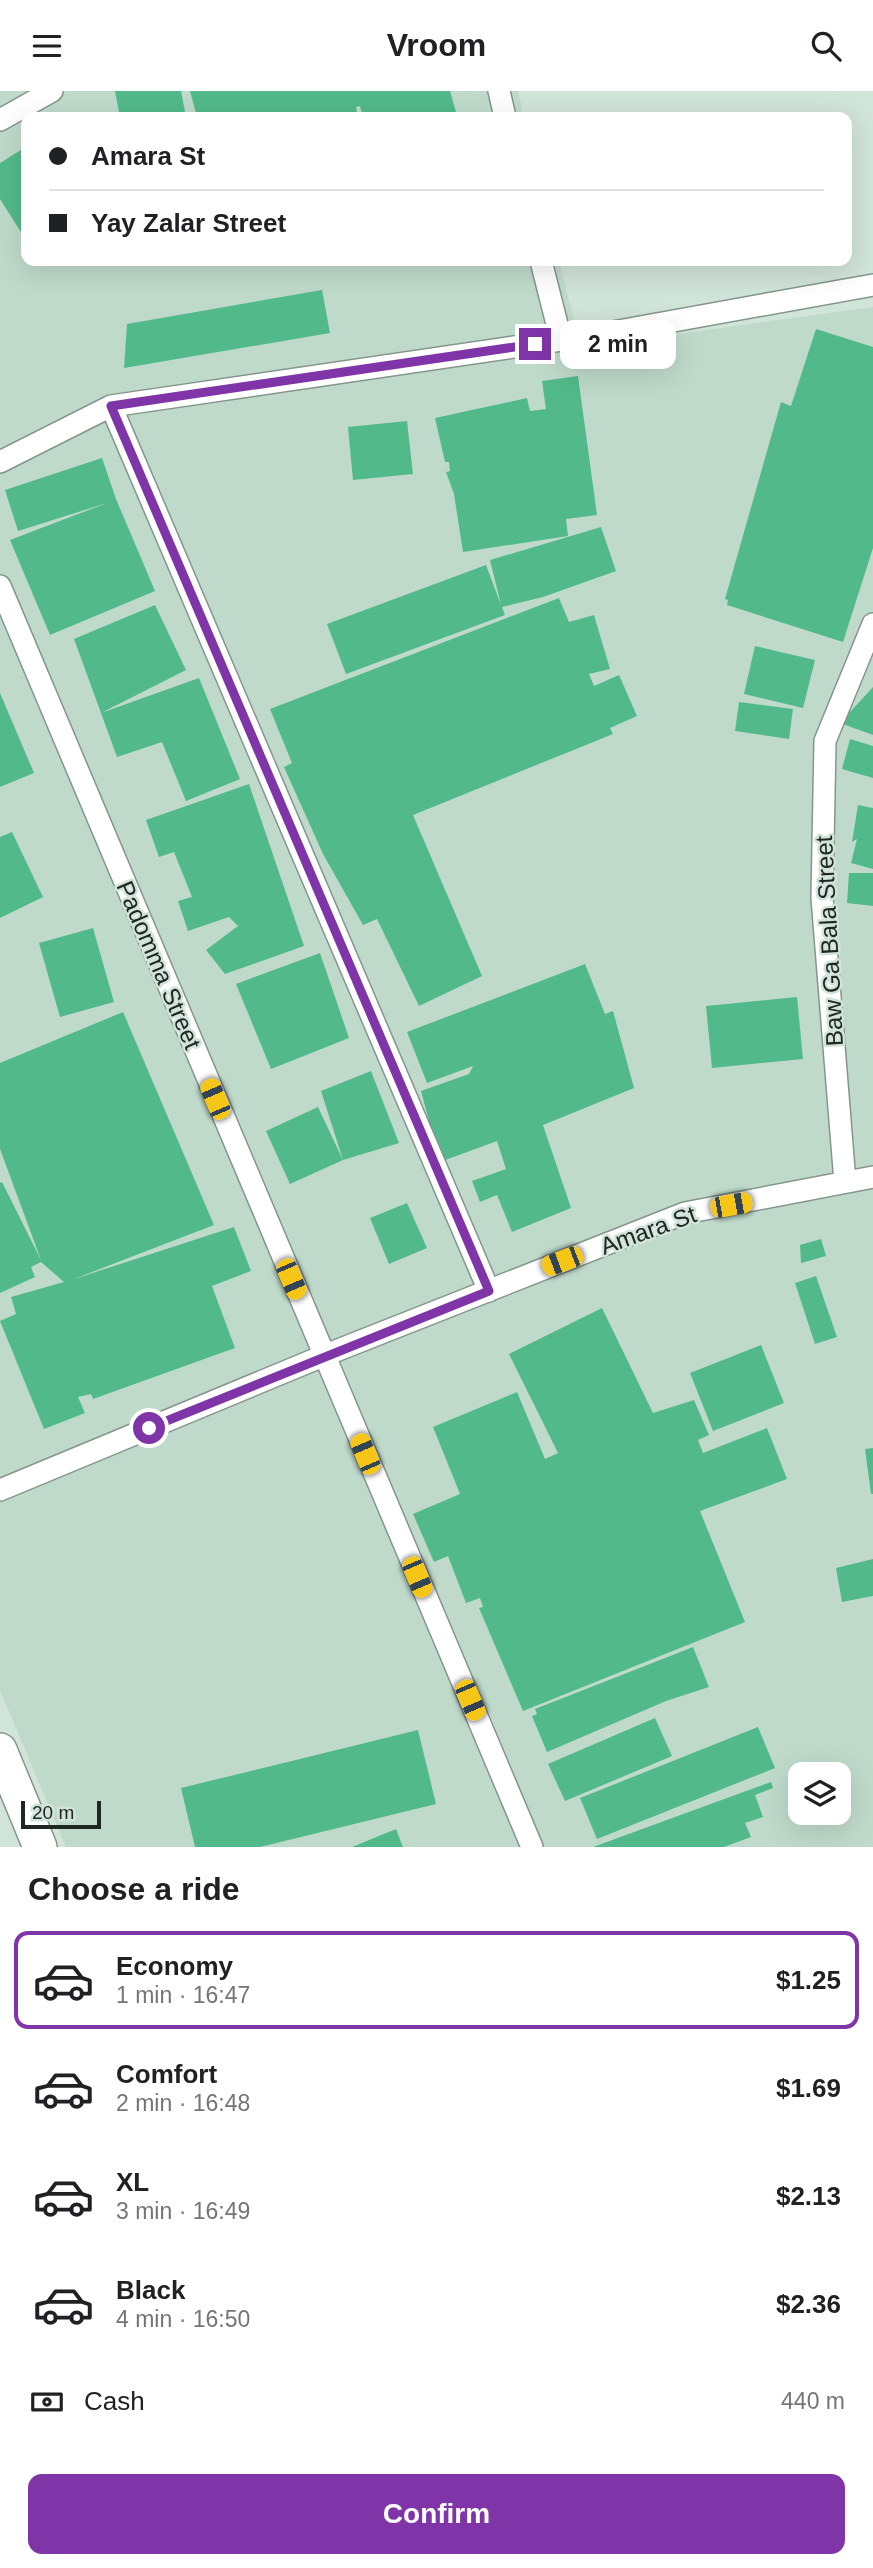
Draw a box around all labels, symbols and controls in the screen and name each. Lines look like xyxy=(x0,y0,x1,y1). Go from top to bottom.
icon: menu xyxy=(28,27,66,65)
text: Vroom xyxy=(387,27,486,63)
icon: search xyxy=(807,27,845,65)
text: Amara St xyxy=(91,141,205,171)
text: Yay Zalar Street xyxy=(91,208,286,238)
callout: 2 min xyxy=(560,320,675,369)
route end xyxy=(519,328,551,360)
text: 2 min xyxy=(588,331,648,357)
street label: Baw Ga Bala Street xyxy=(810,835,848,1047)
street label: Padomma Street xyxy=(111,877,207,1053)
car xyxy=(198,1076,233,1122)
car xyxy=(709,1191,754,1219)
street label: Amara St xyxy=(596,1200,700,1260)
car xyxy=(539,1244,586,1278)
car xyxy=(274,1256,309,1302)
route start xyxy=(133,1412,165,1444)
car xyxy=(348,1431,383,1477)
car xyxy=(400,1554,435,1600)
car xyxy=(453,1677,488,1723)
map controls xyxy=(788,1762,851,1825)
button: layers xyxy=(788,1762,851,1825)
scale bar xyxy=(21,1798,102,1830)
text: 20 m xyxy=(32,1802,74,1823)
text: Choose a ride xyxy=(28,1871,240,1907)
icon: car xyxy=(32,1949,95,2012)
text: Economy xyxy=(116,1951,233,1981)
text: $1.25 xyxy=(776,1965,841,1995)
text: 1 min · 16:47 xyxy=(116,1982,250,2008)
icon: car xyxy=(32,2057,95,2120)
text: Comfort xyxy=(116,2059,217,2089)
text: $1.69 xyxy=(776,2073,841,2103)
text: 2 min · 16:48 xyxy=(116,2090,250,2116)
icon: car xyxy=(32,2165,95,2228)
text: XL xyxy=(116,2167,149,2197)
text: $2.13 xyxy=(776,2181,841,2211)
text: 3 min · 16:49 xyxy=(116,2198,250,2224)
icon: car xyxy=(32,2273,95,2336)
text: Black xyxy=(116,2275,185,2305)
text: $2.36 xyxy=(776,2289,841,2319)
text: 4 min · 16:50 xyxy=(116,2306,250,2332)
icon: cash xyxy=(28,2383,66,2421)
text: Cash xyxy=(84,2386,145,2416)
text: 440 m xyxy=(781,2388,845,2414)
button: Confirm xyxy=(28,2474,845,2554)

